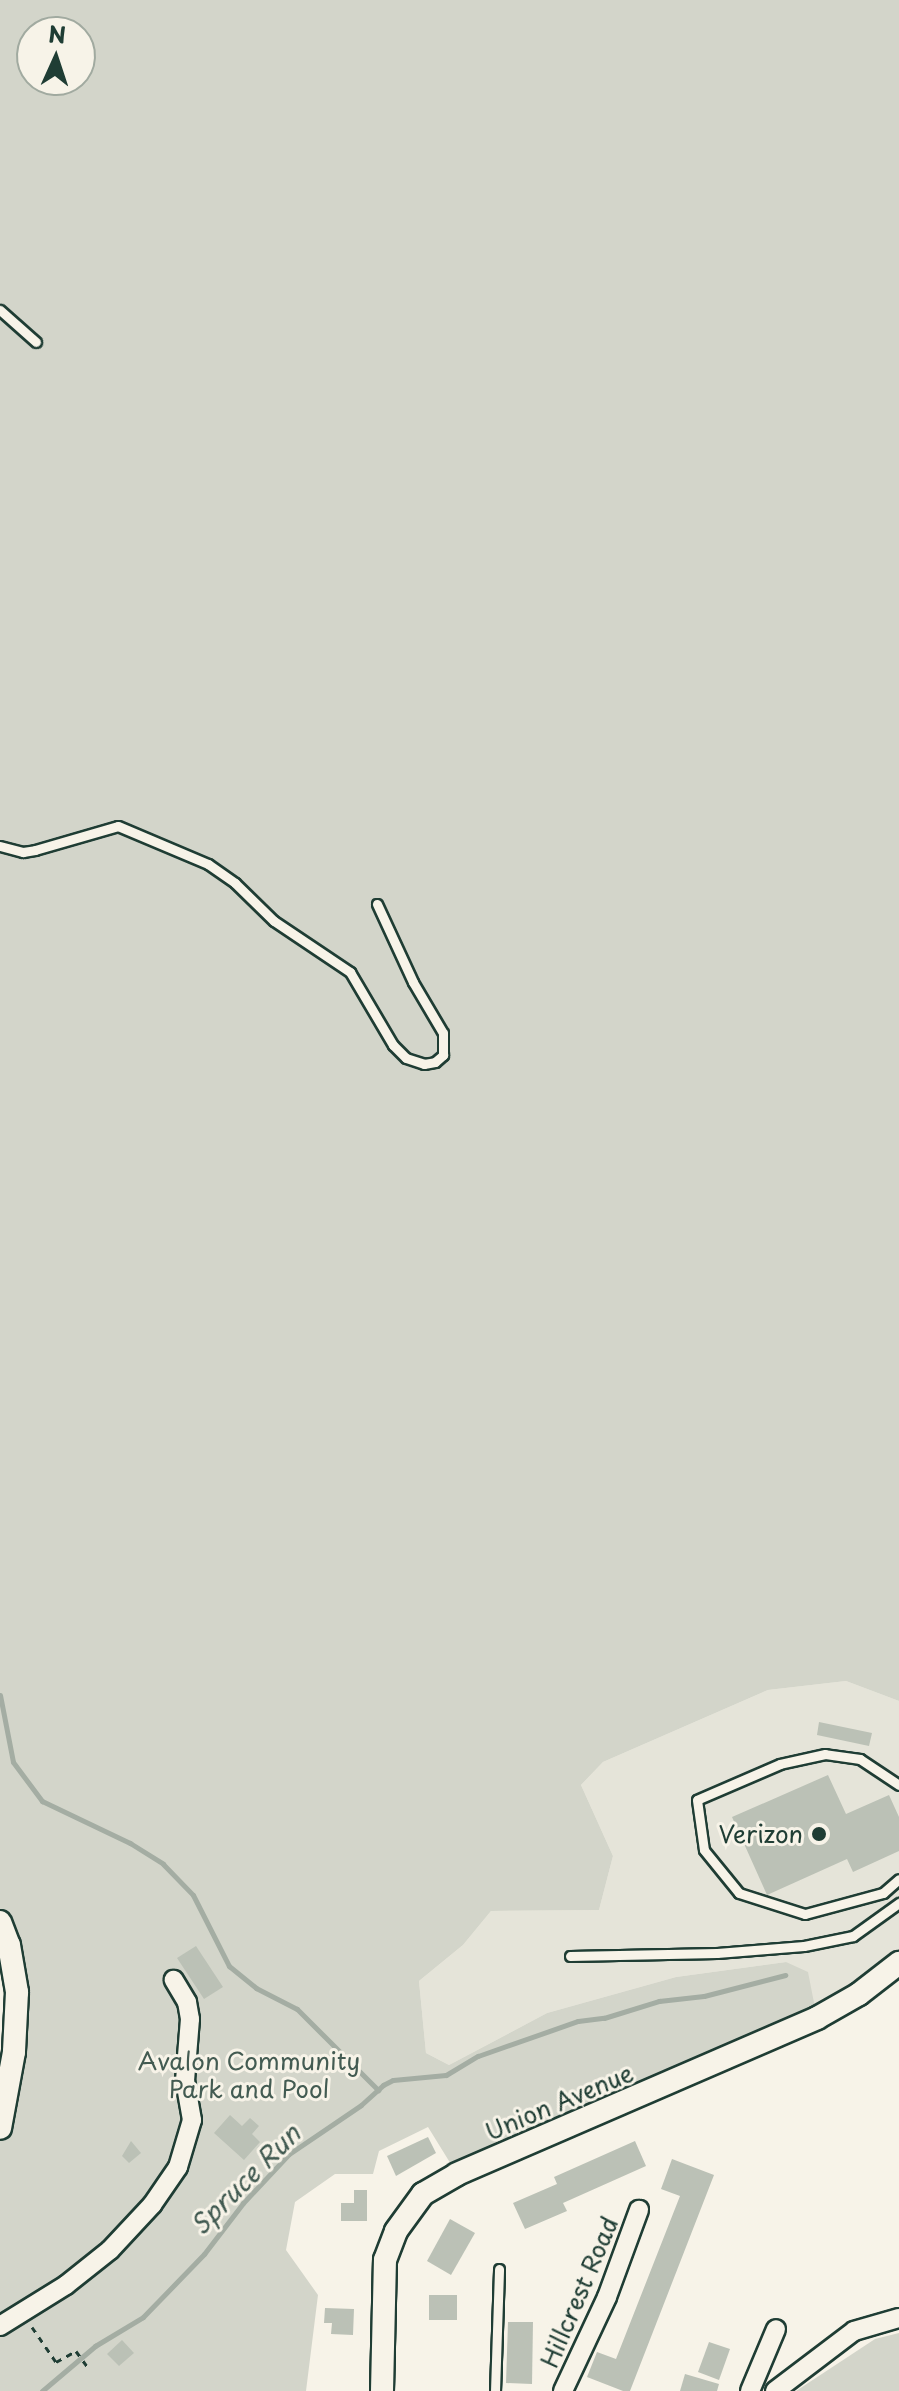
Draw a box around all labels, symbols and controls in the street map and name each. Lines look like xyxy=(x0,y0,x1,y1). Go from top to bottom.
north arrow xyxy=(16,16,96,96)
text: N xyxy=(48,17,67,50)
place label: Verizon xyxy=(719,1820,803,1848)
marker: Verizon xyxy=(810,1825,828,1843)
park label: Avalon Community Park and Pool xyxy=(137,2047,361,2103)
street label: Union Avenue xyxy=(481,2058,637,2146)
water label: Spruce Run xyxy=(183,2117,307,2241)
street label: Hillcrest Road xyxy=(534,2212,624,2372)

